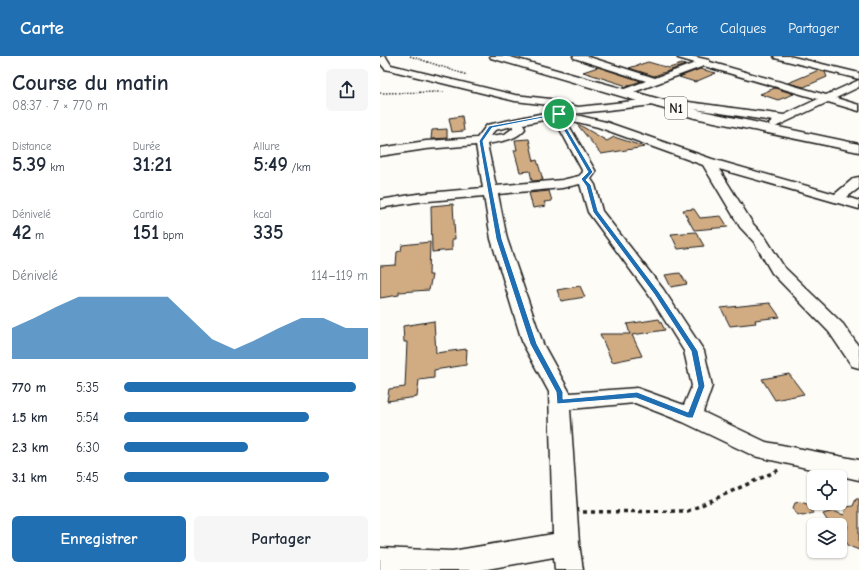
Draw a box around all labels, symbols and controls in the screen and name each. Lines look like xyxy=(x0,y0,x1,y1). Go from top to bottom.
text: Carte xyxy=(20,17,64,39)
text: Carte xyxy=(666,20,698,37)
text: Calques xyxy=(720,20,766,37)
text: Partager xyxy=(788,20,839,37)
button: share xyxy=(326,69,368,111)
text: Course du matin xyxy=(12,70,169,96)
pin xyxy=(542,97,576,131)
road number: N1 xyxy=(665,97,687,119)
text: 08:37 · 7 × 770 m xyxy=(12,98,108,113)
icon: arrive xyxy=(548,103,570,125)
text: Distance xyxy=(12,140,51,153)
text: Durée xyxy=(133,140,160,153)
text: Allure xyxy=(253,140,280,153)
text: 5.39 xyxy=(12,153,47,176)
text: 31:21 xyxy=(133,153,172,176)
text: 5:49 xyxy=(253,153,288,176)
text: km xyxy=(47,161,65,174)
text: /km xyxy=(288,161,311,174)
text: Dénivelé xyxy=(12,208,51,221)
text: Cardio xyxy=(133,208,163,221)
text: kcal xyxy=(253,208,272,221)
text: 42 xyxy=(12,221,31,244)
text: 151 xyxy=(133,221,159,244)
text: 335 xyxy=(253,221,284,244)
text: m xyxy=(31,229,44,242)
text: bpm xyxy=(159,229,184,242)
text: Dénivelé xyxy=(12,268,58,283)
text: 114–119 m xyxy=(311,268,368,283)
text: 770 m xyxy=(12,380,46,395)
text: 5:35 xyxy=(76,380,99,395)
text: 1.5 km xyxy=(12,410,48,425)
text: 5:54 xyxy=(76,410,99,425)
text: 2.3 km xyxy=(12,440,49,455)
text: 6:30 xyxy=(76,440,100,455)
text: 3.1 km xyxy=(12,470,47,485)
text: 5:45 xyxy=(76,470,99,485)
map controls xyxy=(807,470,847,558)
button: locate xyxy=(807,470,847,510)
button: Enregistrer xyxy=(12,516,186,562)
button: Partager xyxy=(194,516,368,562)
button: layers xyxy=(807,518,847,558)

